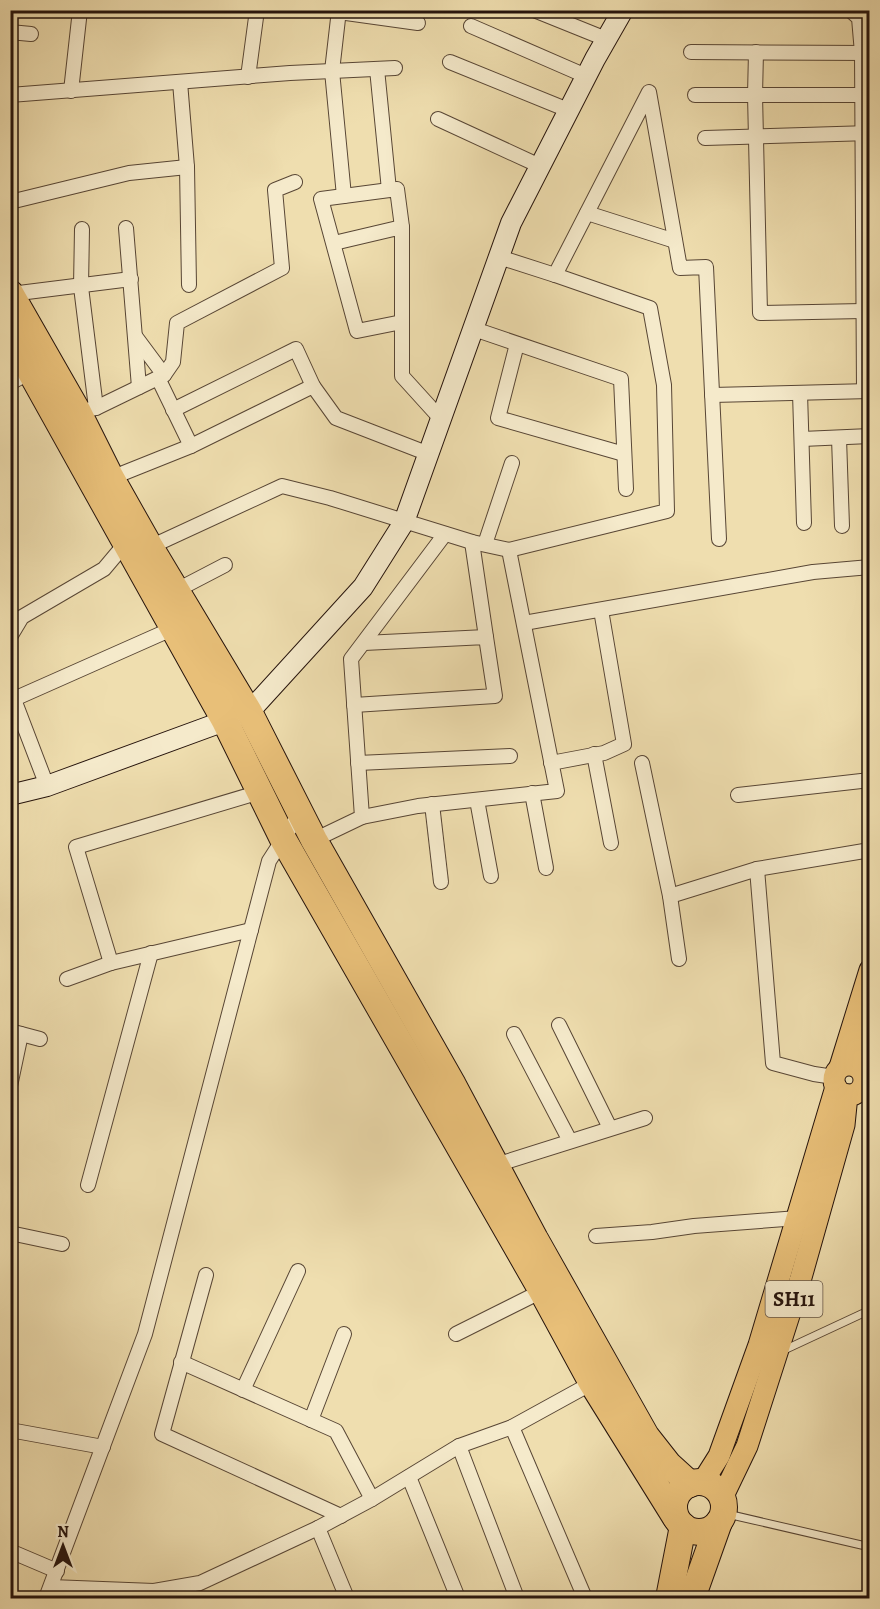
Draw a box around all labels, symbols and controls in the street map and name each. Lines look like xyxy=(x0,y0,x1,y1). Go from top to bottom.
road number: SH11 xyxy=(766,1281,822,1317)
north arrow xyxy=(33,1516,93,1576)
text: N xyxy=(57,1521,69,1543)

